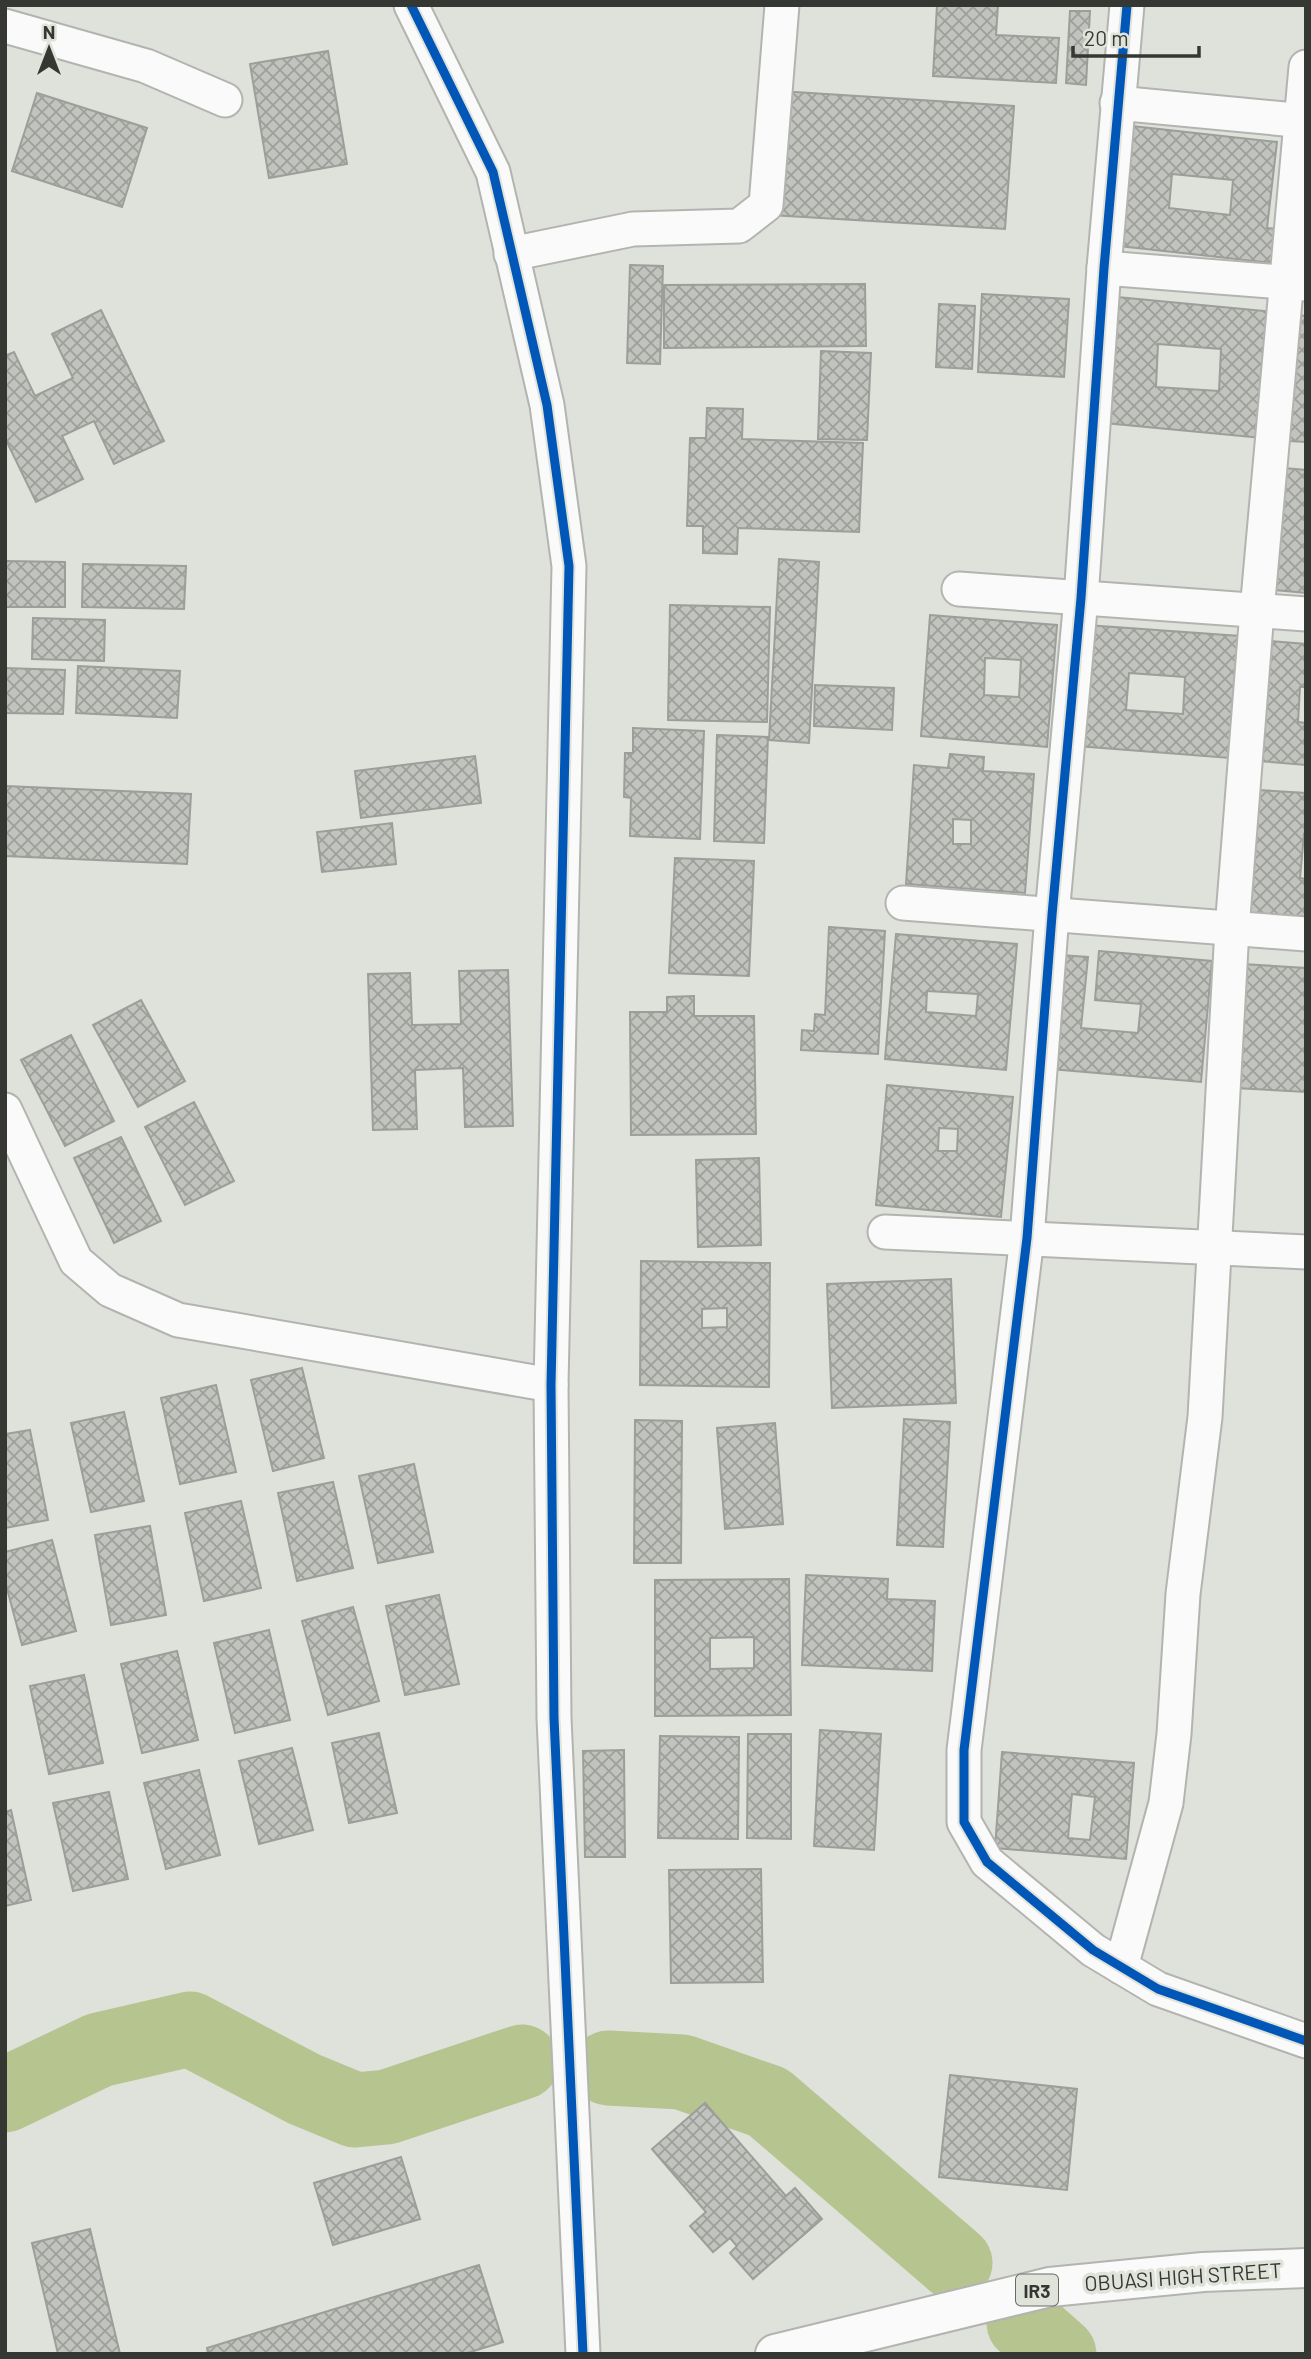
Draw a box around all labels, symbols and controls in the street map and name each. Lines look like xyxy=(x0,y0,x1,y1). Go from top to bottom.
north arrow xyxy=(14,14,84,84)
scale bar xyxy=(1073,14,1199,58)
text: N xyxy=(43,20,55,43)
text: 20 m xyxy=(1084,25,1129,50)
street label: OBUASI HIGH STREET xyxy=(1084,2257,1282,2295)
road number: IR3 xyxy=(1016,2274,1058,2306)

